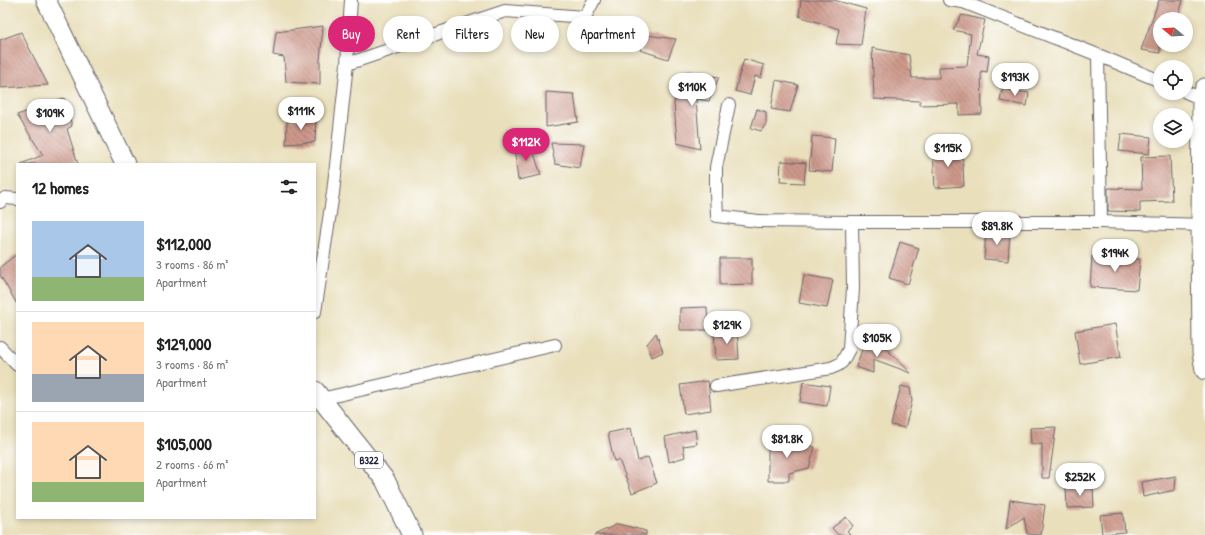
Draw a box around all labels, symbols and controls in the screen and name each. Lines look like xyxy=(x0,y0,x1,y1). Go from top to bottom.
north arrow xyxy=(1153,12,1193,52)
map controls xyxy=(1153,12,1193,148)
chip: Buy xyxy=(328,16,375,52)
chip: Rent xyxy=(383,16,434,52)
chip: Filters xyxy=(442,16,503,52)
chip: New xyxy=(511,16,559,52)
chip: Apartment xyxy=(567,16,649,52)
button: locate xyxy=(1153,60,1193,100)
pin: $193K xyxy=(987,63,1043,97)
text: $193K xyxy=(1001,67,1029,85)
pin: $110K xyxy=(664,73,720,107)
text: $110K xyxy=(678,77,706,95)
pin: $111K xyxy=(273,97,329,131)
pin: $109K xyxy=(22,99,78,133)
text: $111K xyxy=(287,101,315,119)
text: $109K xyxy=(36,103,64,121)
button: layers xyxy=(1153,108,1193,148)
pin: $112K xyxy=(498,128,554,162)
text: $112K xyxy=(512,132,540,150)
pin: $115K xyxy=(920,134,976,168)
text: $115K xyxy=(934,138,962,156)
text: 12 homes xyxy=(32,176,89,199)
icon: filters xyxy=(278,176,300,198)
pin: $89.8K xyxy=(964,212,1030,246)
text: $89.8K xyxy=(981,216,1013,234)
text: $112,000 xyxy=(156,232,211,255)
icon: home xyxy=(64,237,112,285)
pin: $194K xyxy=(1087,239,1143,273)
text: $194K xyxy=(1101,243,1129,261)
text: 3 rooms · 86 m² xyxy=(156,255,228,273)
text: Apartment xyxy=(156,273,207,291)
pin: $129K xyxy=(699,311,755,345)
text: $129K xyxy=(713,315,741,333)
pin: $105K xyxy=(849,324,905,358)
text: $105K xyxy=(862,328,892,346)
text: $129,000 xyxy=(156,332,211,355)
icon: home xyxy=(64,338,112,386)
text: 3 rooms · 86 m² xyxy=(156,355,228,373)
text: Apartment xyxy=(156,373,207,391)
pin: $81.8K xyxy=(754,425,820,459)
text: $81.8K xyxy=(771,429,803,447)
text: $105,000 xyxy=(156,432,212,455)
icon: home xyxy=(64,438,112,486)
road number: B322 xyxy=(355,452,383,468)
text: 2 rooms · 66 m² xyxy=(156,455,228,473)
pin: $252K xyxy=(1052,463,1108,497)
text: $252K xyxy=(1064,467,1096,485)
text: Apartment xyxy=(156,473,207,491)

